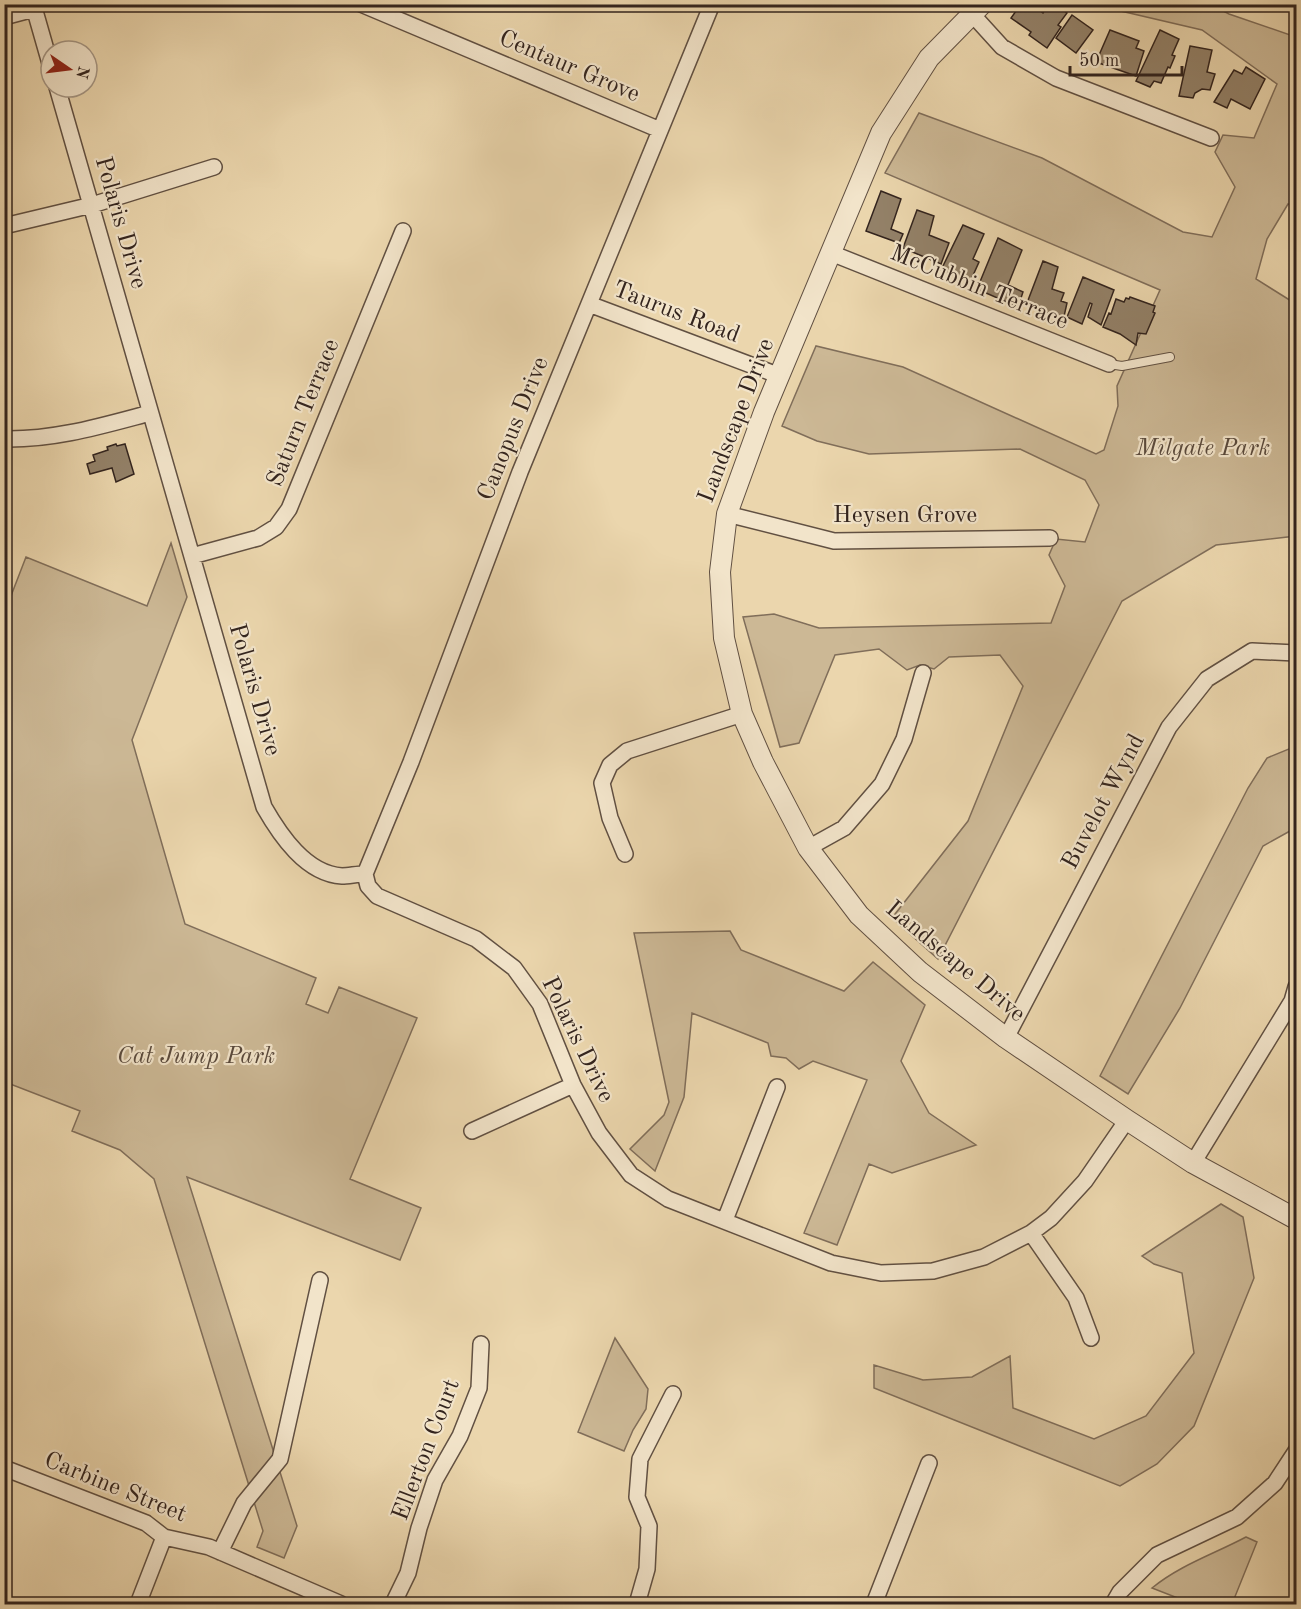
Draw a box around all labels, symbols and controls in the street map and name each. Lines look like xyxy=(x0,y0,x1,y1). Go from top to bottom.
street label: Centaur Grove xyxy=(495,27,643,107)
north arrow xyxy=(39,39,99,99)
scale bar xyxy=(1070,39,1182,77)
text: 50 m xyxy=(1079,52,1119,70)
text: N xyxy=(72,64,91,81)
street label: Polaris Drive xyxy=(90,154,150,292)
street label: McCubbin Terrace xyxy=(887,241,1071,335)
street label: Taurus Road xyxy=(609,278,743,348)
street label: Landscape Drive xyxy=(695,335,779,507)
street label: Saturn Terrace xyxy=(263,336,345,490)
street label: Canopus Drive xyxy=(474,354,554,504)
park label: Milgate Park xyxy=(1135,437,1270,461)
street label: Heysen Grove xyxy=(833,504,977,528)
street label: Polaris Drive xyxy=(224,621,284,759)
street label: Buvelot Wynd xyxy=(1058,730,1150,874)
street label: Landscape Drive xyxy=(881,897,1029,1027)
street label: Polaris Drive xyxy=(536,973,618,1107)
park label: Cat Jump Park xyxy=(117,1045,275,1069)
street label: Ellerton Court xyxy=(389,1376,465,1524)
street label: Carbine Street xyxy=(41,1449,189,1527)

